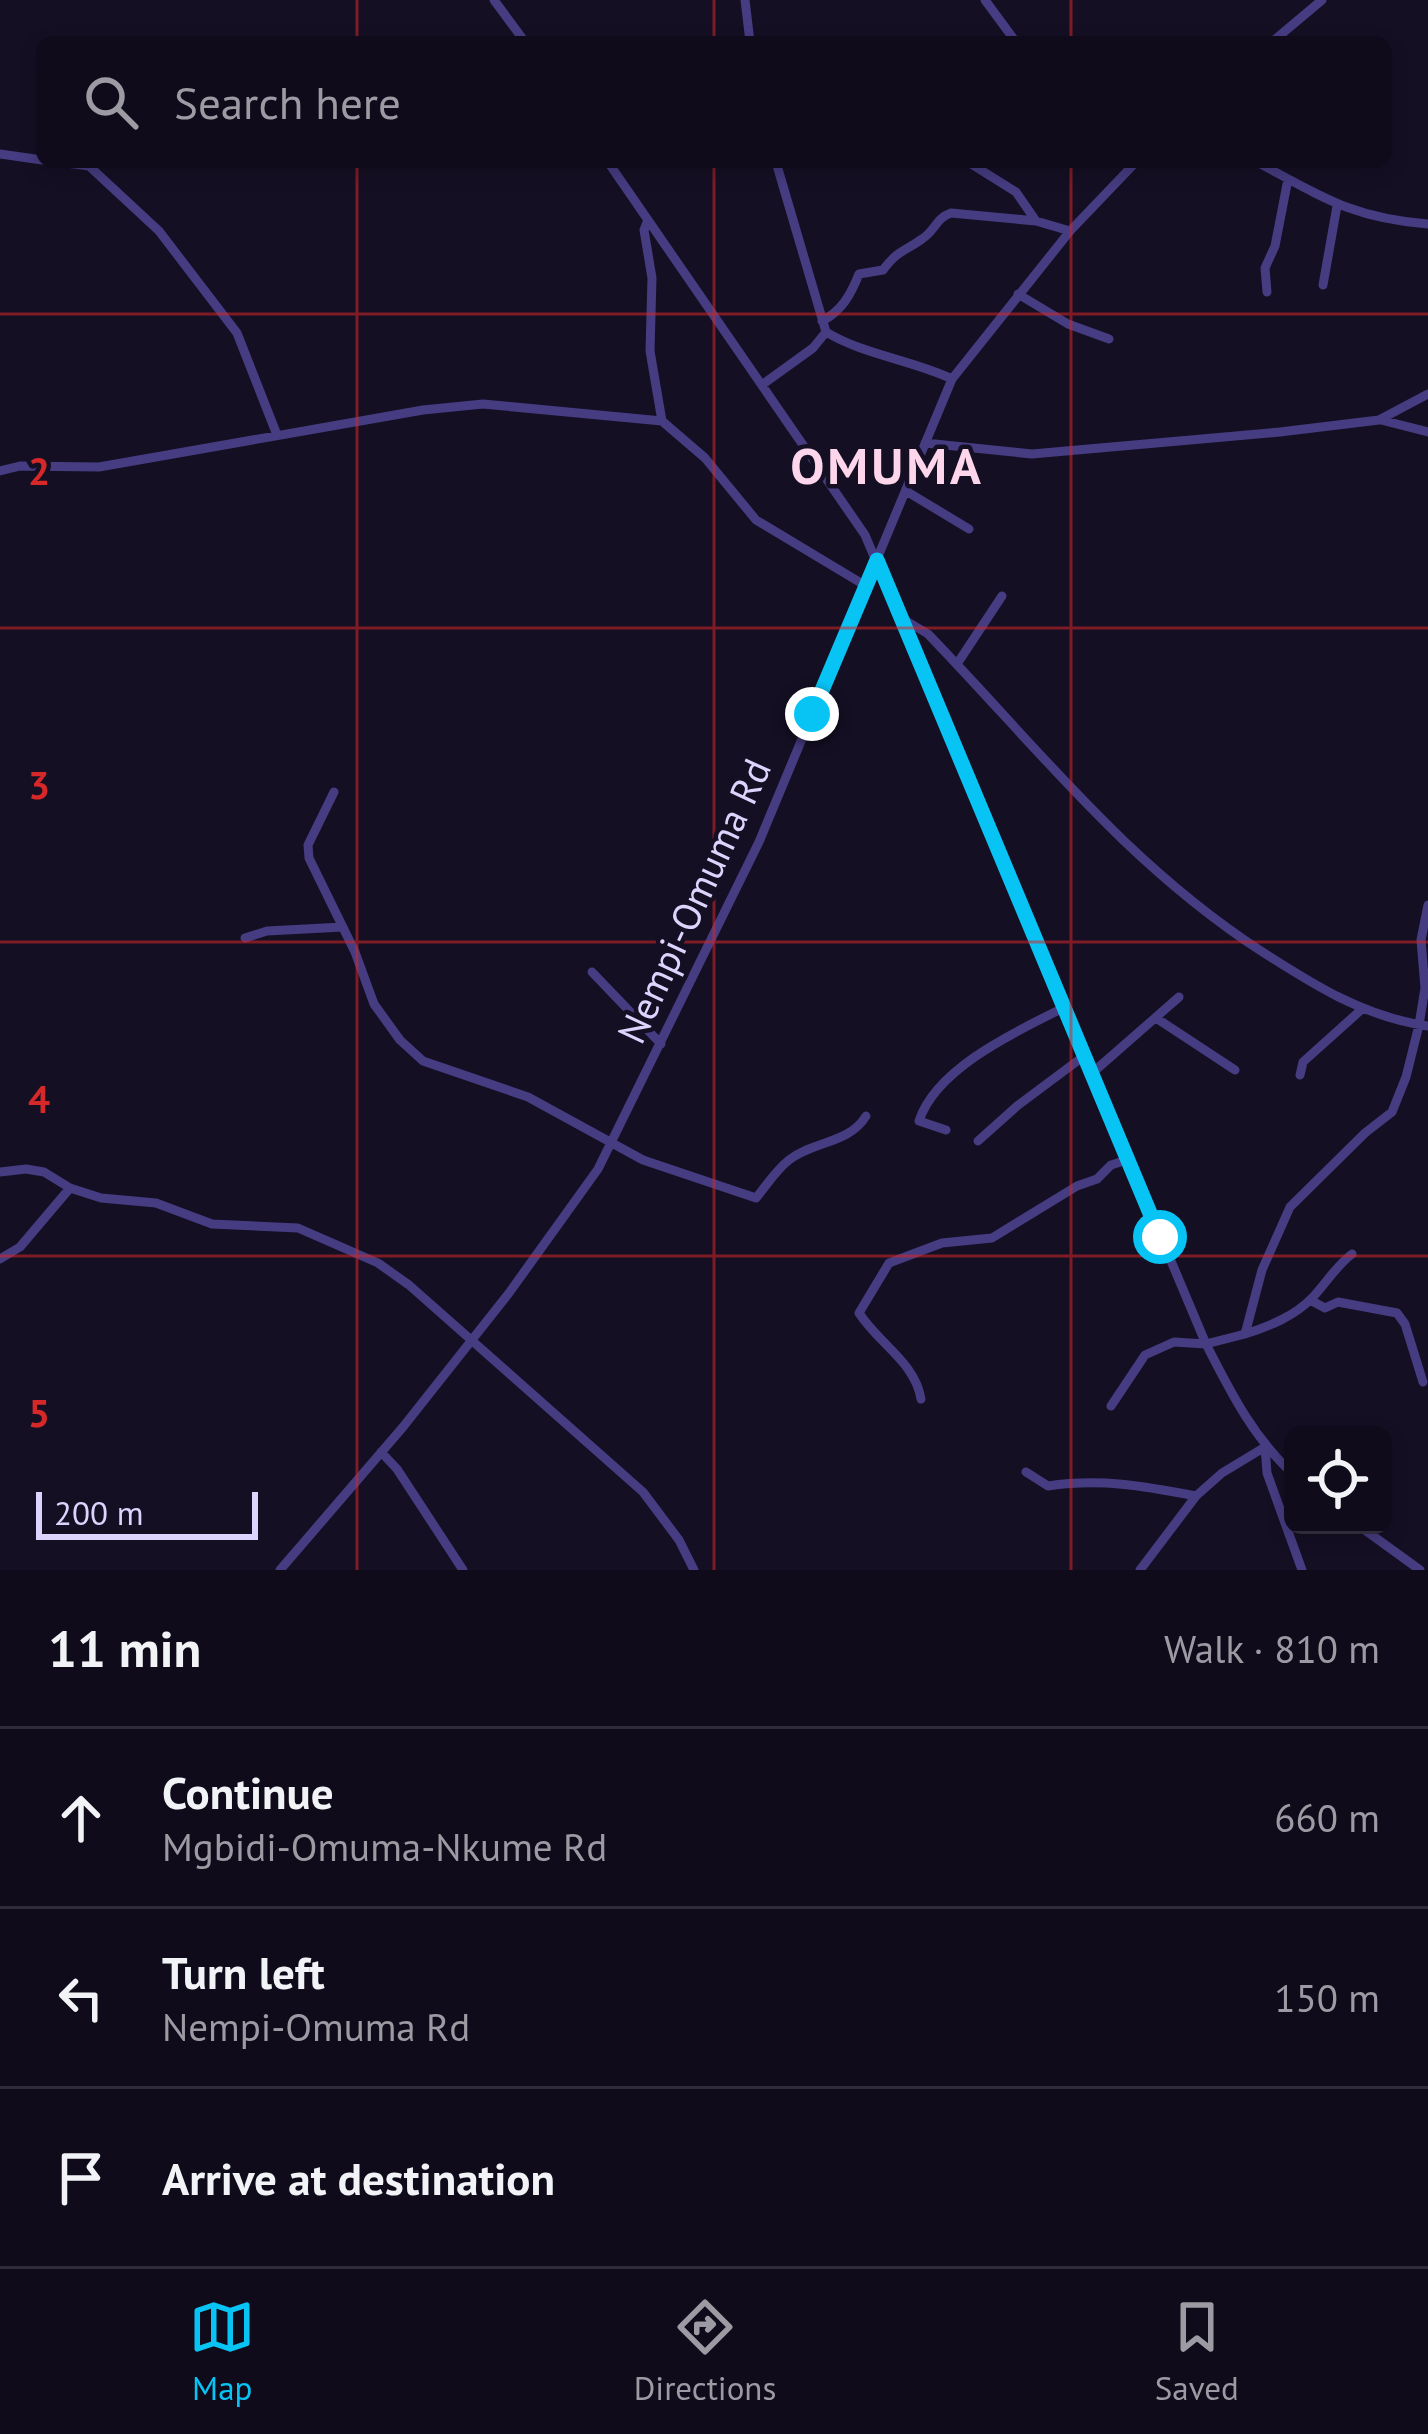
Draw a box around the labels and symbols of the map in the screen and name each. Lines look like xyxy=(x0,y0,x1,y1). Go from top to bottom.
district label: OMUMA xyxy=(790,432,984,498)
text: 2 xyxy=(28,445,50,496)
route end xyxy=(785,687,839,741)
street label: Nempi-Omuma Rd xyxy=(605,750,782,1051)
text: 3 xyxy=(28,759,50,810)
text: 4 xyxy=(28,1073,50,1124)
route start xyxy=(1133,1210,1187,1264)
text: 5 xyxy=(28,1387,50,1438)
scale bar xyxy=(36,1486,258,1539)

